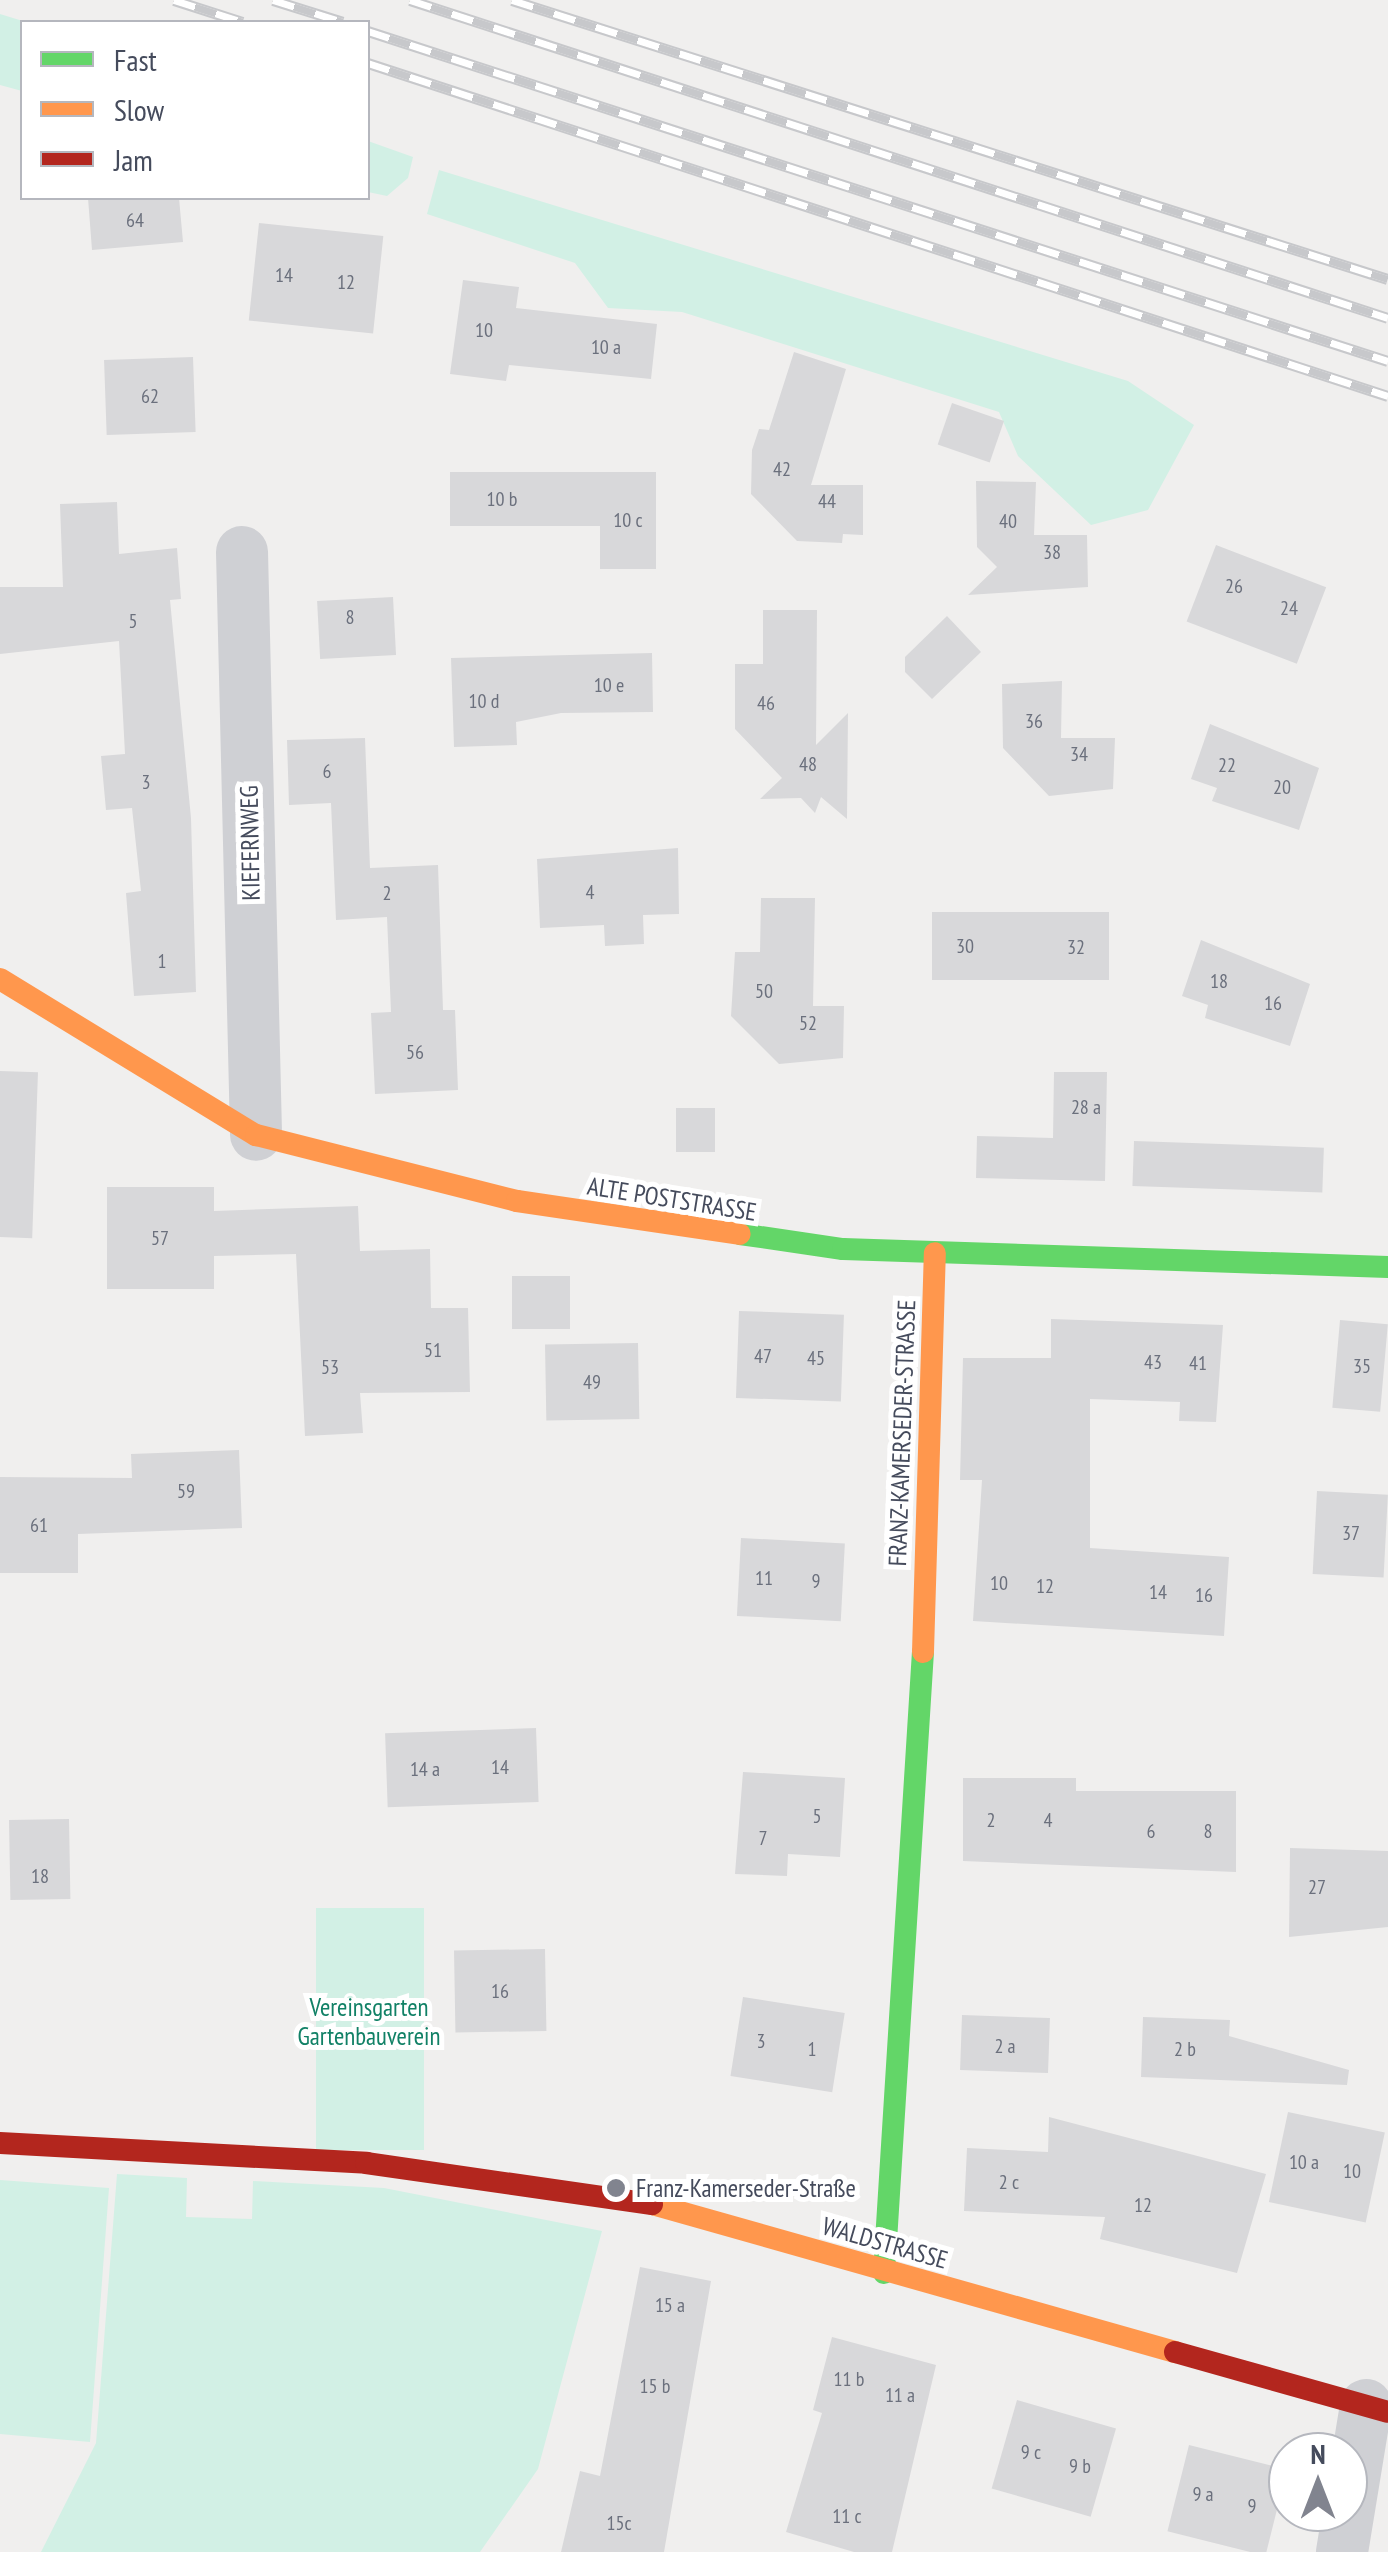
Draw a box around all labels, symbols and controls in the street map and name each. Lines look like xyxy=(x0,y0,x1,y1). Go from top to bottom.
legend xyxy=(20,20,370,200)
text: Fast xyxy=(114,40,157,79)
text: Slow xyxy=(114,90,164,129)
text: Jam xyxy=(114,140,153,179)
house number: 64 xyxy=(126,208,144,232)
house number: 14 xyxy=(275,263,293,287)
house number: 12 xyxy=(337,270,355,294)
house number: 10 xyxy=(475,318,493,342)
house number: 10 a xyxy=(591,335,621,359)
house number: 62 xyxy=(141,384,159,408)
house number: 42 xyxy=(773,457,791,481)
house number: 10 b xyxy=(487,487,517,511)
house number: 44 xyxy=(818,489,836,513)
house number: 10 c xyxy=(613,508,643,532)
house number: 40 xyxy=(999,509,1017,533)
house number: 38 xyxy=(1043,540,1061,564)
house number: 26 xyxy=(1225,574,1243,598)
house number: 24 xyxy=(1280,596,1298,620)
house number: 8 xyxy=(346,605,354,629)
house number: 5 xyxy=(129,609,137,633)
house number: 10 e xyxy=(594,673,624,697)
house number: 10 d xyxy=(469,689,499,713)
house number: 46 xyxy=(757,691,775,715)
house number: 36 xyxy=(1025,709,1043,733)
house number: 34 xyxy=(1070,742,1088,766)
house number: 48 xyxy=(799,752,817,776)
house number: 22 xyxy=(1218,753,1236,777)
house number: 6 xyxy=(323,759,331,783)
house number: 3 xyxy=(142,770,150,794)
house number: 20 xyxy=(1273,775,1291,799)
street label: KIEFERNWEG xyxy=(234,785,266,901)
house number: 4 xyxy=(586,880,594,904)
house number: 2 xyxy=(383,881,391,905)
house number: 30 xyxy=(956,934,974,958)
house number: 32 xyxy=(1067,935,1085,959)
house number: 1 xyxy=(158,949,166,973)
house number: 18 xyxy=(1210,969,1228,993)
house number: 50 xyxy=(755,979,773,1003)
house number: 16 xyxy=(1264,991,1282,1015)
house number: 52 xyxy=(799,1011,817,1035)
house number: 56 xyxy=(406,1040,424,1064)
house number: 28 a xyxy=(1071,1095,1101,1119)
street label: ALTE POSTSTRASSE xyxy=(585,1171,759,1227)
house number: 57 xyxy=(151,1226,169,1250)
street label: FRANZ-KAMERSEDER-STRASSE xyxy=(882,1299,922,1567)
house number: 51 xyxy=(424,1338,442,1362)
house number: 47 xyxy=(754,1344,772,1368)
house number: 45 xyxy=(807,1346,825,1370)
house number: 43 xyxy=(1144,1350,1162,1374)
house number: 41 xyxy=(1189,1351,1207,1375)
house number: 35 xyxy=(1353,1354,1371,1378)
house number: 53 xyxy=(321,1355,339,1379)
house number: 49 xyxy=(583,1370,601,1394)
house number: 59 xyxy=(177,1479,195,1503)
house number: 61 xyxy=(30,1513,48,1537)
house number: 37 xyxy=(1342,1521,1360,1545)
house number: 11 xyxy=(755,1566,773,1590)
house number: 9 xyxy=(812,1569,820,1593)
house number: 10 xyxy=(990,1571,1008,1595)
house number: 12 xyxy=(1036,1574,1054,1598)
house number: 14 xyxy=(1149,1580,1167,1604)
house number: 16 xyxy=(1195,1583,1213,1607)
house number: 14 xyxy=(491,1755,509,1779)
house number: 14 a xyxy=(410,1757,440,1781)
house number: 5 xyxy=(813,1804,821,1828)
house number: 2 xyxy=(987,1808,995,1832)
house number: 4 xyxy=(1044,1808,1052,1832)
house number: 6 xyxy=(1147,1819,1155,1843)
house number: 8 xyxy=(1204,1819,1212,1843)
house number: 7 xyxy=(759,1826,767,1850)
house number: 18 xyxy=(31,1864,49,1888)
house number: 27 xyxy=(1308,1875,1326,1899)
house number: 16 xyxy=(491,1979,509,2003)
park label: Vereinsgarten Gartenbauverein xyxy=(297,1993,441,2052)
house number: 3 xyxy=(757,2029,765,2053)
house number: 2 a xyxy=(994,2034,1016,2058)
house number: 1 xyxy=(808,2037,816,2061)
house number: 2 b xyxy=(1174,2037,1196,2061)
house number: 10 a xyxy=(1289,2150,1319,2174)
house number: 10 xyxy=(1343,2159,1361,2183)
house number: 2 c xyxy=(999,2170,1019,2194)
place label: Franz-Kamerseder-Straße xyxy=(636,2173,856,2203)
marker: Franz-Kamerseder-Straße xyxy=(605,2177,627,2199)
house number: 12 xyxy=(1134,2193,1152,2217)
street label: WALDSTRASSE xyxy=(819,2211,951,2275)
house number: 15 a xyxy=(655,2293,685,2317)
house number: 11 b xyxy=(834,2367,864,2391)
house number: 15 b xyxy=(640,2374,670,2398)
house number: 11 a xyxy=(885,2383,915,2407)
north arrow xyxy=(1268,2432,1368,2532)
text: N xyxy=(1310,2435,1326,2472)
house number: 9 c xyxy=(1021,2440,1041,2464)
house number: 9 b xyxy=(1069,2454,1091,2478)
house number: 9 a xyxy=(1192,2482,1214,2506)
house number: 9 xyxy=(1248,2494,1256,2518)
house number: 11 c xyxy=(832,2504,862,2528)
house number: 15c xyxy=(606,2511,632,2535)

